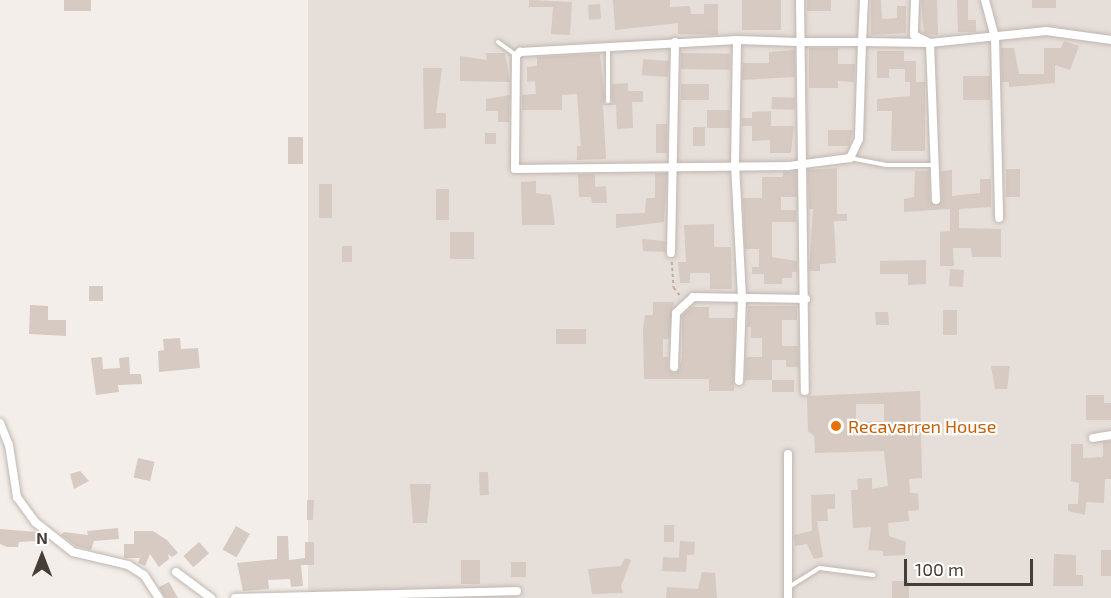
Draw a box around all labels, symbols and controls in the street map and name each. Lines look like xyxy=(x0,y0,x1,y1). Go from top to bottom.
place label: Recavarren House xyxy=(848,415,996,437)
marker: Recavarren House xyxy=(829,419,843,433)
north arrow xyxy=(12,526,72,586)
text: N xyxy=(36,528,48,547)
scale bar xyxy=(907,547,1036,585)
text: 100 m xyxy=(915,558,964,580)

